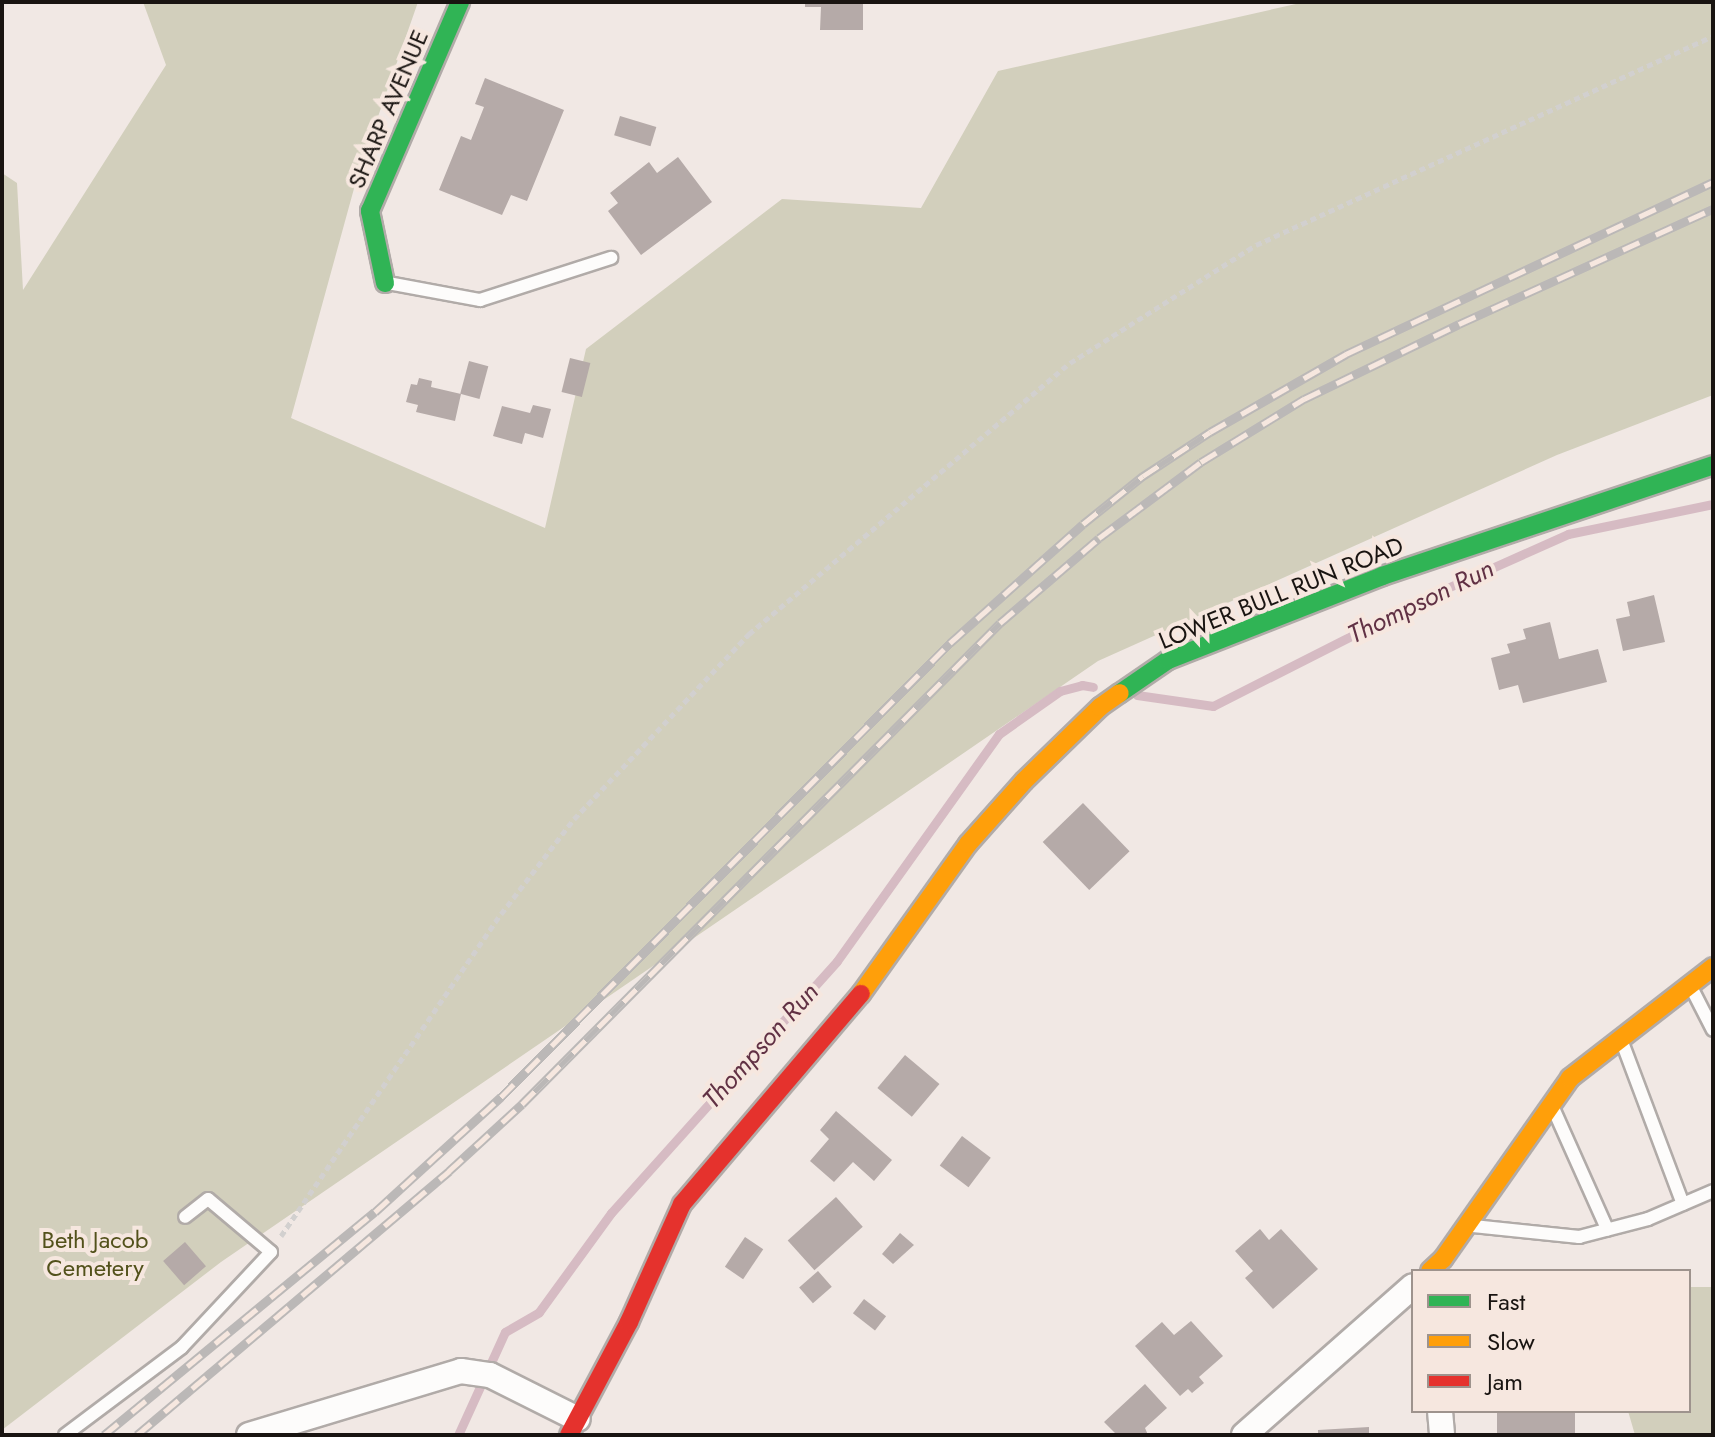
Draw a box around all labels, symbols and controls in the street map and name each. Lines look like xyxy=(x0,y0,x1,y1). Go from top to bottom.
street label: SHARP AVENUE xyxy=(342,25,434,193)
street label: LOWER BULL RUN ROAD xyxy=(1154,531,1408,655)
water label: Thompson Run xyxy=(1343,553,1499,651)
water label: Thompson Run xyxy=(696,977,826,1115)
park label: Beth Jacob Cemetery xyxy=(42,1226,148,1282)
legend xyxy=(1411,1269,1691,1413)
text: Fast xyxy=(1487,1284,1525,1319)
text: Slow xyxy=(1487,1324,1535,1359)
text: Jam xyxy=(1487,1364,1523,1399)

